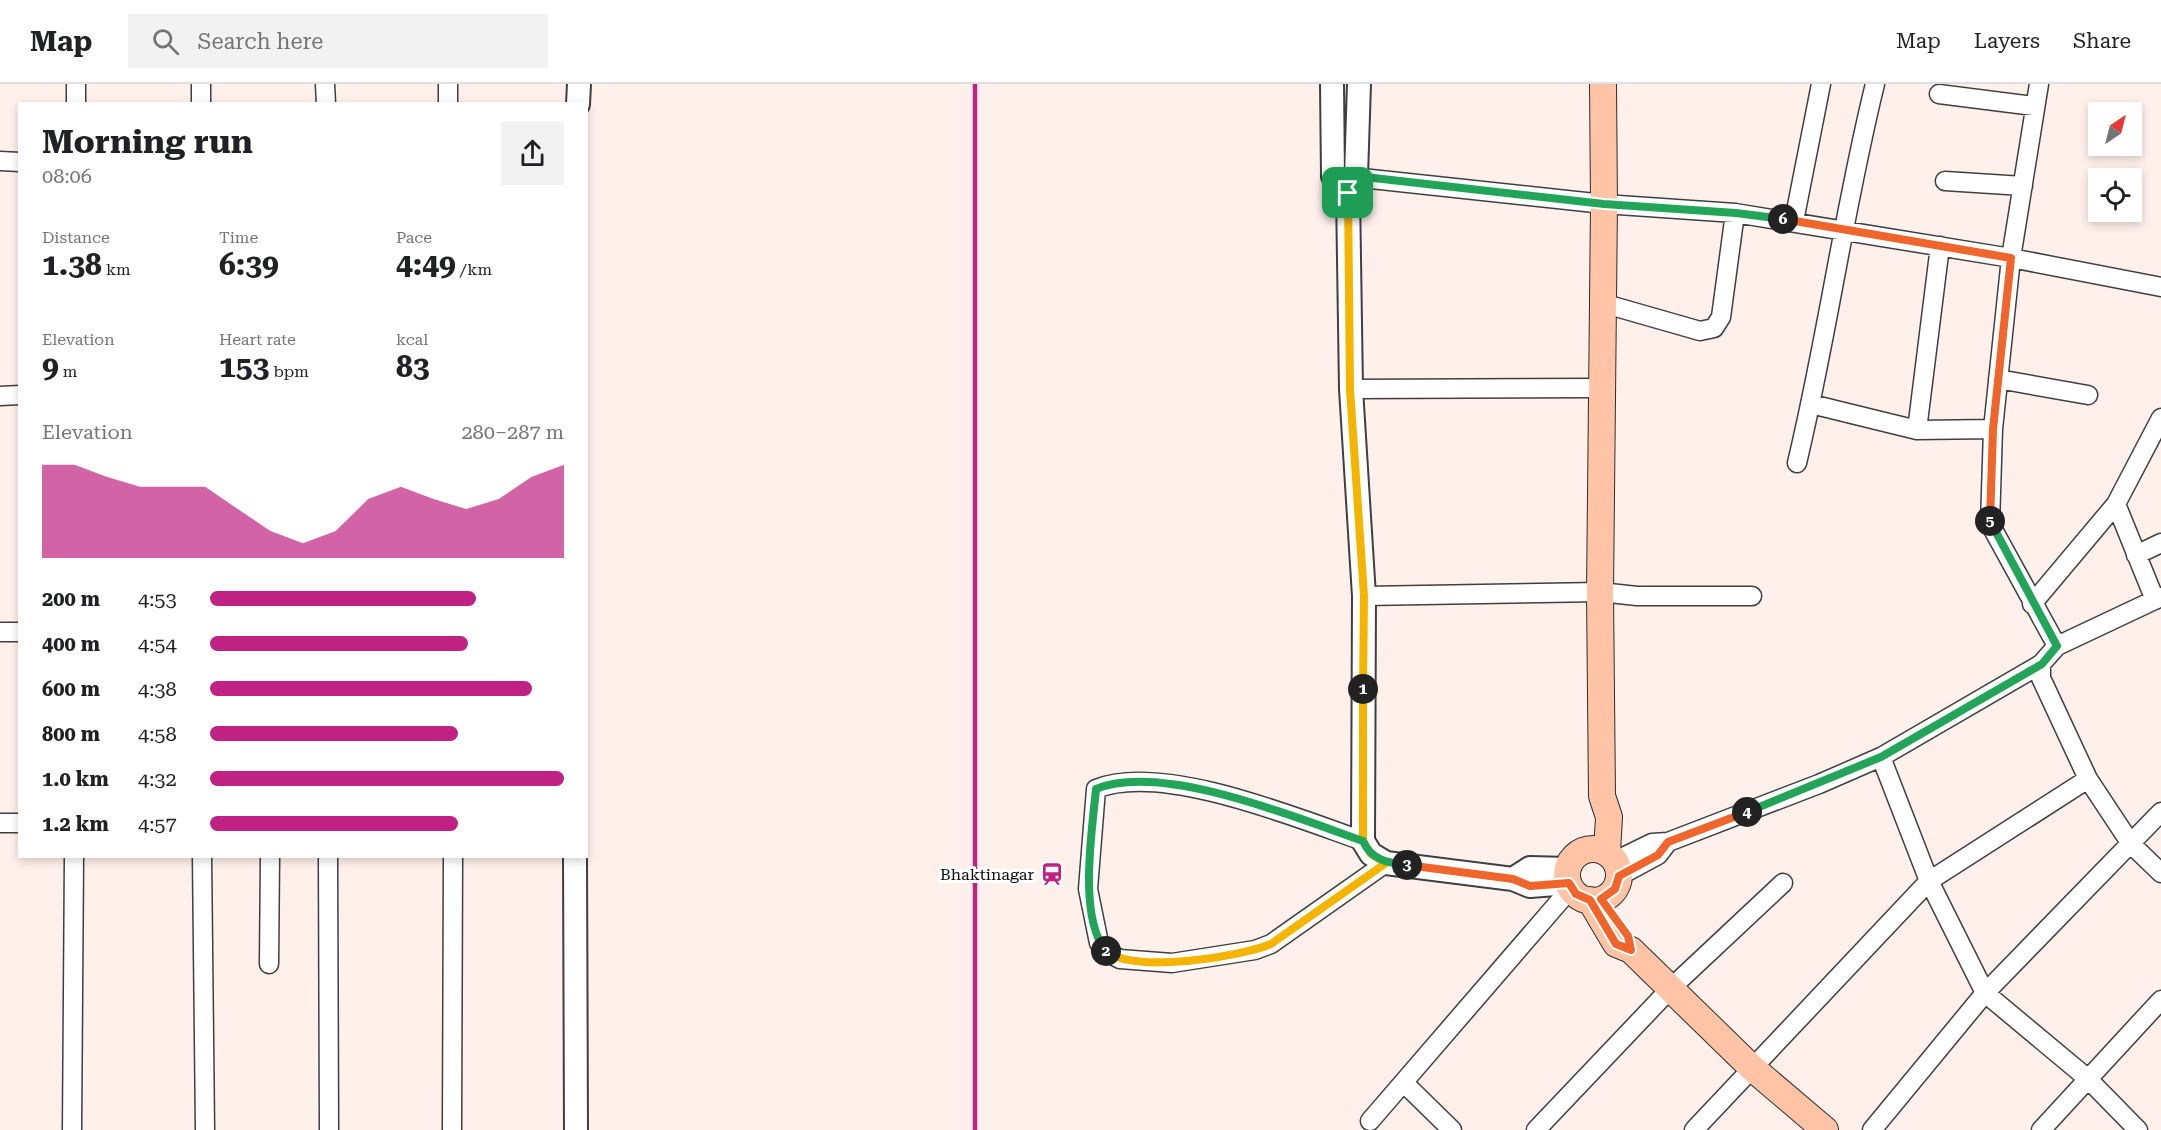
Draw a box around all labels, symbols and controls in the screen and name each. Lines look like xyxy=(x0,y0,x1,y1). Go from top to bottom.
search box xyxy=(128,14,548,68)
text: Map xyxy=(30,25,92,58)
icon: search xyxy=(149,25,182,58)
text: Search here xyxy=(197,29,323,54)
text: Map xyxy=(1896,29,1941,53)
text: Layers xyxy=(1974,29,2040,53)
text: Share xyxy=(2073,29,2131,53)
north arrow xyxy=(2088,102,2142,156)
map controls xyxy=(2088,102,2142,222)
text: Morning run xyxy=(42,122,253,161)
button: share xyxy=(501,122,564,185)
text: 08:06 xyxy=(42,164,92,188)
pin xyxy=(1322,167,1373,218)
button: locate xyxy=(2088,168,2142,222)
icon: arrive xyxy=(1331,176,1364,209)
pin: 6 xyxy=(1768,204,1798,234)
text: 6 xyxy=(1779,209,1787,228)
text: Distance xyxy=(42,228,110,247)
text: Time xyxy=(219,228,258,247)
text: Pace xyxy=(396,228,432,247)
text: 1.38 xyxy=(42,247,102,282)
text: 6:39 xyxy=(219,247,279,282)
text: 4:49 xyxy=(396,247,456,282)
text: km xyxy=(102,260,131,279)
text: /km xyxy=(456,260,492,279)
text: Elevation xyxy=(42,330,115,349)
text: Heart rate xyxy=(219,330,296,349)
text: kcal xyxy=(396,330,428,349)
text: 9 xyxy=(42,349,59,384)
text: 153 xyxy=(219,349,269,384)
text: 83 xyxy=(396,349,430,384)
text: m xyxy=(59,362,77,381)
text: bpm xyxy=(269,362,309,381)
text: Elevation xyxy=(42,420,133,444)
text: 280–287 m xyxy=(461,420,564,444)
pin: 5 xyxy=(1975,506,2005,536)
text: 5 xyxy=(1986,511,1994,530)
text: 200 m xyxy=(42,587,100,611)
text: 4:53 xyxy=(138,587,177,611)
text: 400 m xyxy=(42,632,100,656)
text: 4:54 xyxy=(138,632,177,656)
pin: 1 xyxy=(1348,674,1378,704)
text: 600 m xyxy=(42,677,100,701)
text: 4:38 xyxy=(138,677,177,701)
text: 1 xyxy=(1359,679,1367,698)
text: 800 m xyxy=(42,722,100,746)
text: 4:58 xyxy=(138,722,177,746)
text: 1.0 km xyxy=(42,767,109,791)
text: 4:32 xyxy=(138,767,177,791)
pin: 4 xyxy=(1732,797,1762,827)
text: 4 xyxy=(1743,802,1751,821)
text: 1.2 km xyxy=(42,812,109,836)
text: 4:57 xyxy=(138,812,177,836)
pin: 3 xyxy=(1392,850,1422,880)
text: 3 xyxy=(1403,855,1411,874)
station icon: Bhaktinagar xyxy=(1039,861,1065,887)
place label: Bhaktinagar xyxy=(940,865,1034,884)
pin: 2 xyxy=(1091,936,1121,966)
text: 2 xyxy=(1102,941,1110,960)

